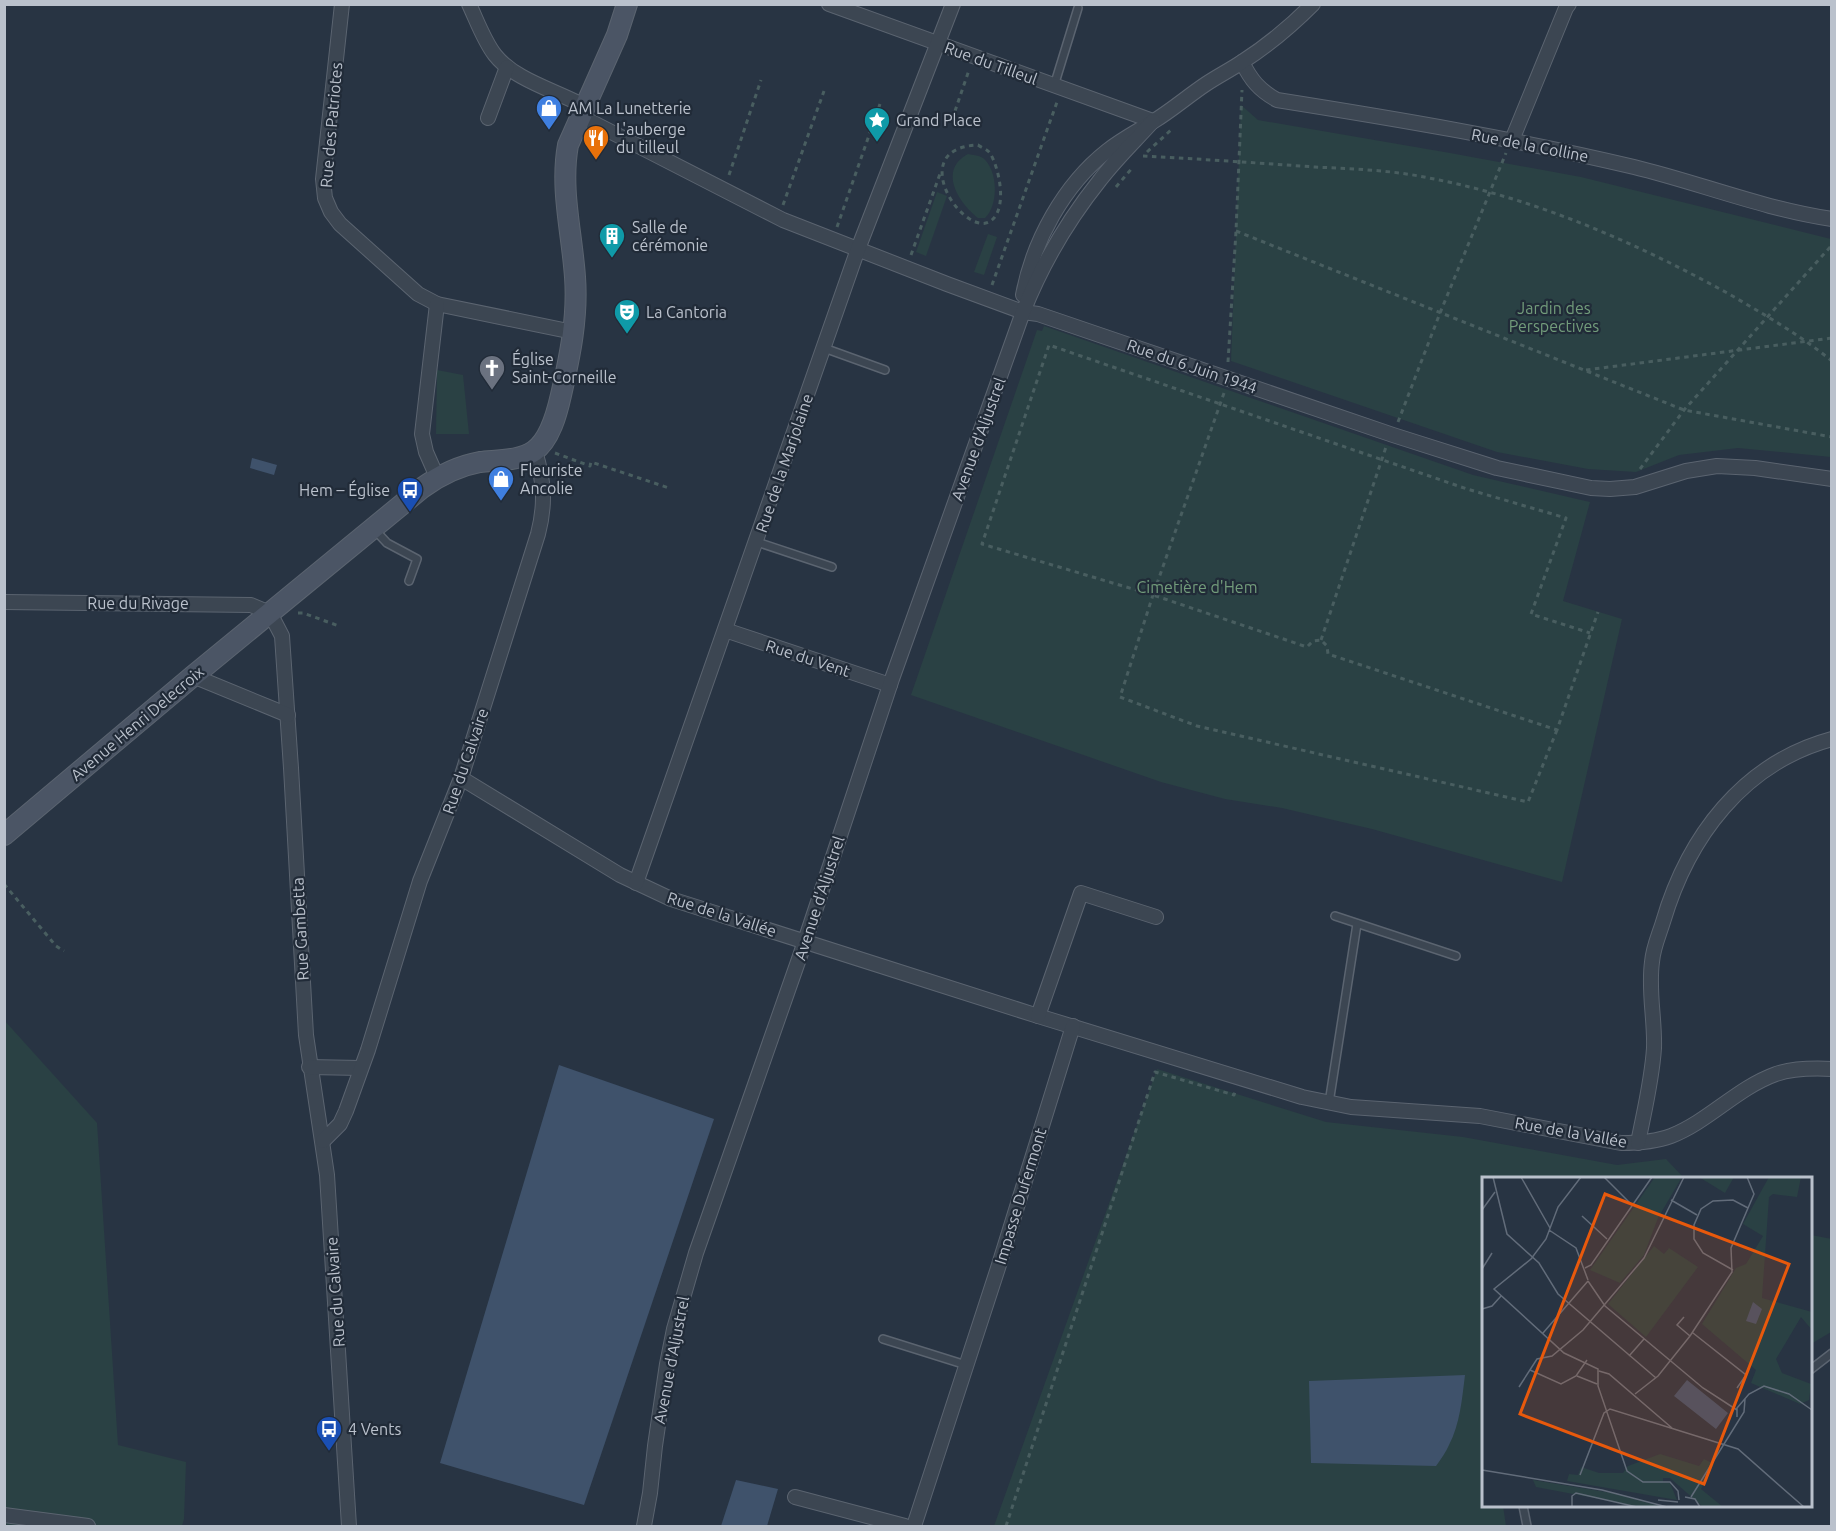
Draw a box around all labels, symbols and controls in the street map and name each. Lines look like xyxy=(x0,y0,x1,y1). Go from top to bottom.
street label: Rue du Tilleul xyxy=(942,38,1040,88)
street label: Rue des Patriotes xyxy=(317,62,345,188)
shop icon: AM La Lunetterie xyxy=(534,93,564,131)
place label: AM La Lunetterie xyxy=(568,99,691,117)
place icon: Grand Place xyxy=(862,105,892,143)
place label: Grand Place xyxy=(896,111,981,129)
place label: L'auberge du tilleul xyxy=(616,120,686,156)
restaurant icon: L'auberge du tilleul xyxy=(581,123,611,161)
street label: Rue de la Colline xyxy=(1470,125,1590,165)
place label: Salle de cérémonie xyxy=(632,218,708,254)
building icon: Salle de cérémonie xyxy=(597,221,627,259)
theatre icon: La Cantoria xyxy=(612,297,642,335)
park label: Jardin des Perspectives xyxy=(1509,299,1599,335)
place label: La Cantoria xyxy=(646,303,727,321)
street label: Rue du 6 Juin 1944 xyxy=(1125,335,1259,397)
place label: Église Saint-Corneille xyxy=(512,348,616,386)
church icon: Église Saint-Corneille xyxy=(477,353,507,391)
street label: Avenue d'Aljustrel xyxy=(947,375,1009,503)
street label: Rue de la Marjolaine xyxy=(752,391,816,535)
place label: Fleuriste Ancolie xyxy=(520,461,583,497)
shop icon: Fleuriste Ancolie xyxy=(486,464,516,502)
bus stop icon: Hem – Église xyxy=(395,475,425,513)
place label: Hem – Église xyxy=(299,479,390,499)
park label: Cimetière d'Hem xyxy=(1137,578,1257,596)
street label: Rue du Rivage xyxy=(87,594,189,612)
street label: Rue du Vent xyxy=(764,636,853,680)
street label: Avenue Henri Delecroix xyxy=(67,662,207,784)
street label: Rue du Calvaire xyxy=(438,706,492,816)
street label: Avenue d'Aljustrel xyxy=(790,834,848,962)
street label: Rue Gambetta xyxy=(288,877,312,981)
street label: Rue de la Vallée xyxy=(665,888,779,940)
street label: Rue de la Vallée xyxy=(1513,1113,1629,1151)
street label: Impasse Dufermont xyxy=(991,1125,1050,1266)
inset map xyxy=(1482,1177,1812,1507)
street label: Rue du Calvaire xyxy=(322,1236,348,1348)
street label: Avenue d'Aljustrel xyxy=(650,1295,692,1425)
bus stop icon: 4 Vents xyxy=(314,1414,344,1452)
place label: 4 Vents xyxy=(348,1420,402,1438)

